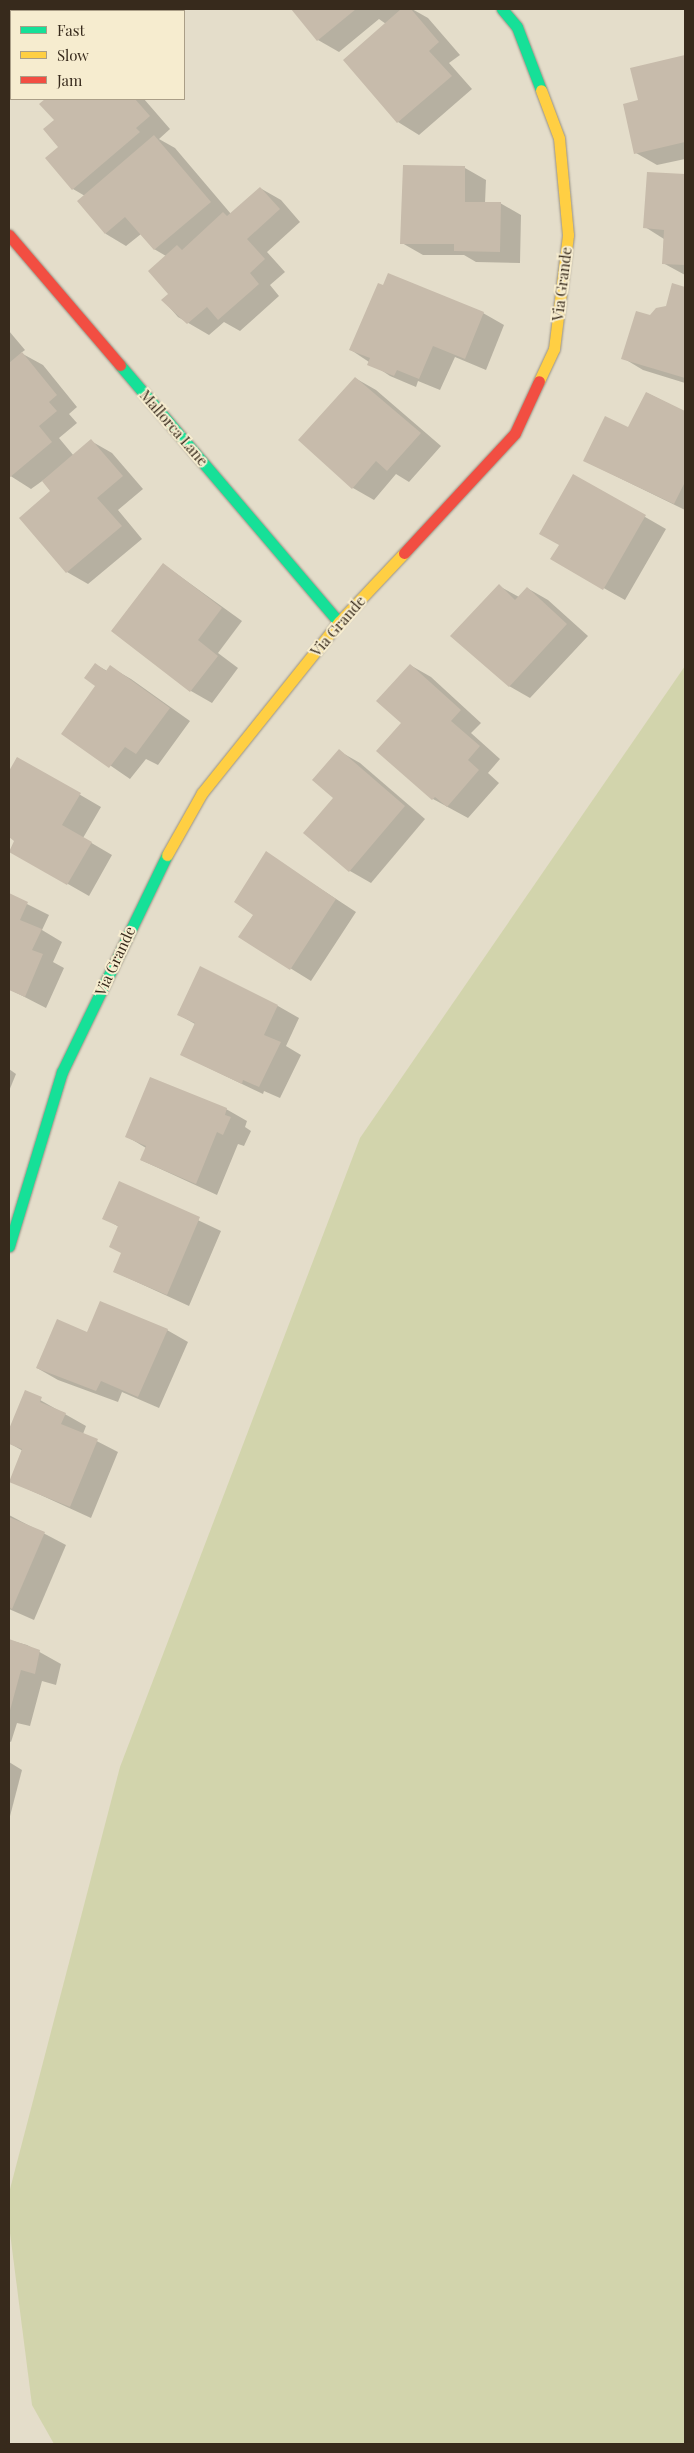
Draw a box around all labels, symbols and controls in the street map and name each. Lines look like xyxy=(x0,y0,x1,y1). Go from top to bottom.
legend xyxy=(10,10,185,100)
text: Fast xyxy=(57,20,85,40)
text: Slow xyxy=(57,45,89,65)
text: Jam xyxy=(57,70,82,90)
street label: Via Grande xyxy=(549,246,575,322)
street label: Mallorca Lane xyxy=(136,386,212,470)
street label: Via Grande xyxy=(307,592,369,660)
street label: Via Grande xyxy=(91,923,139,999)

